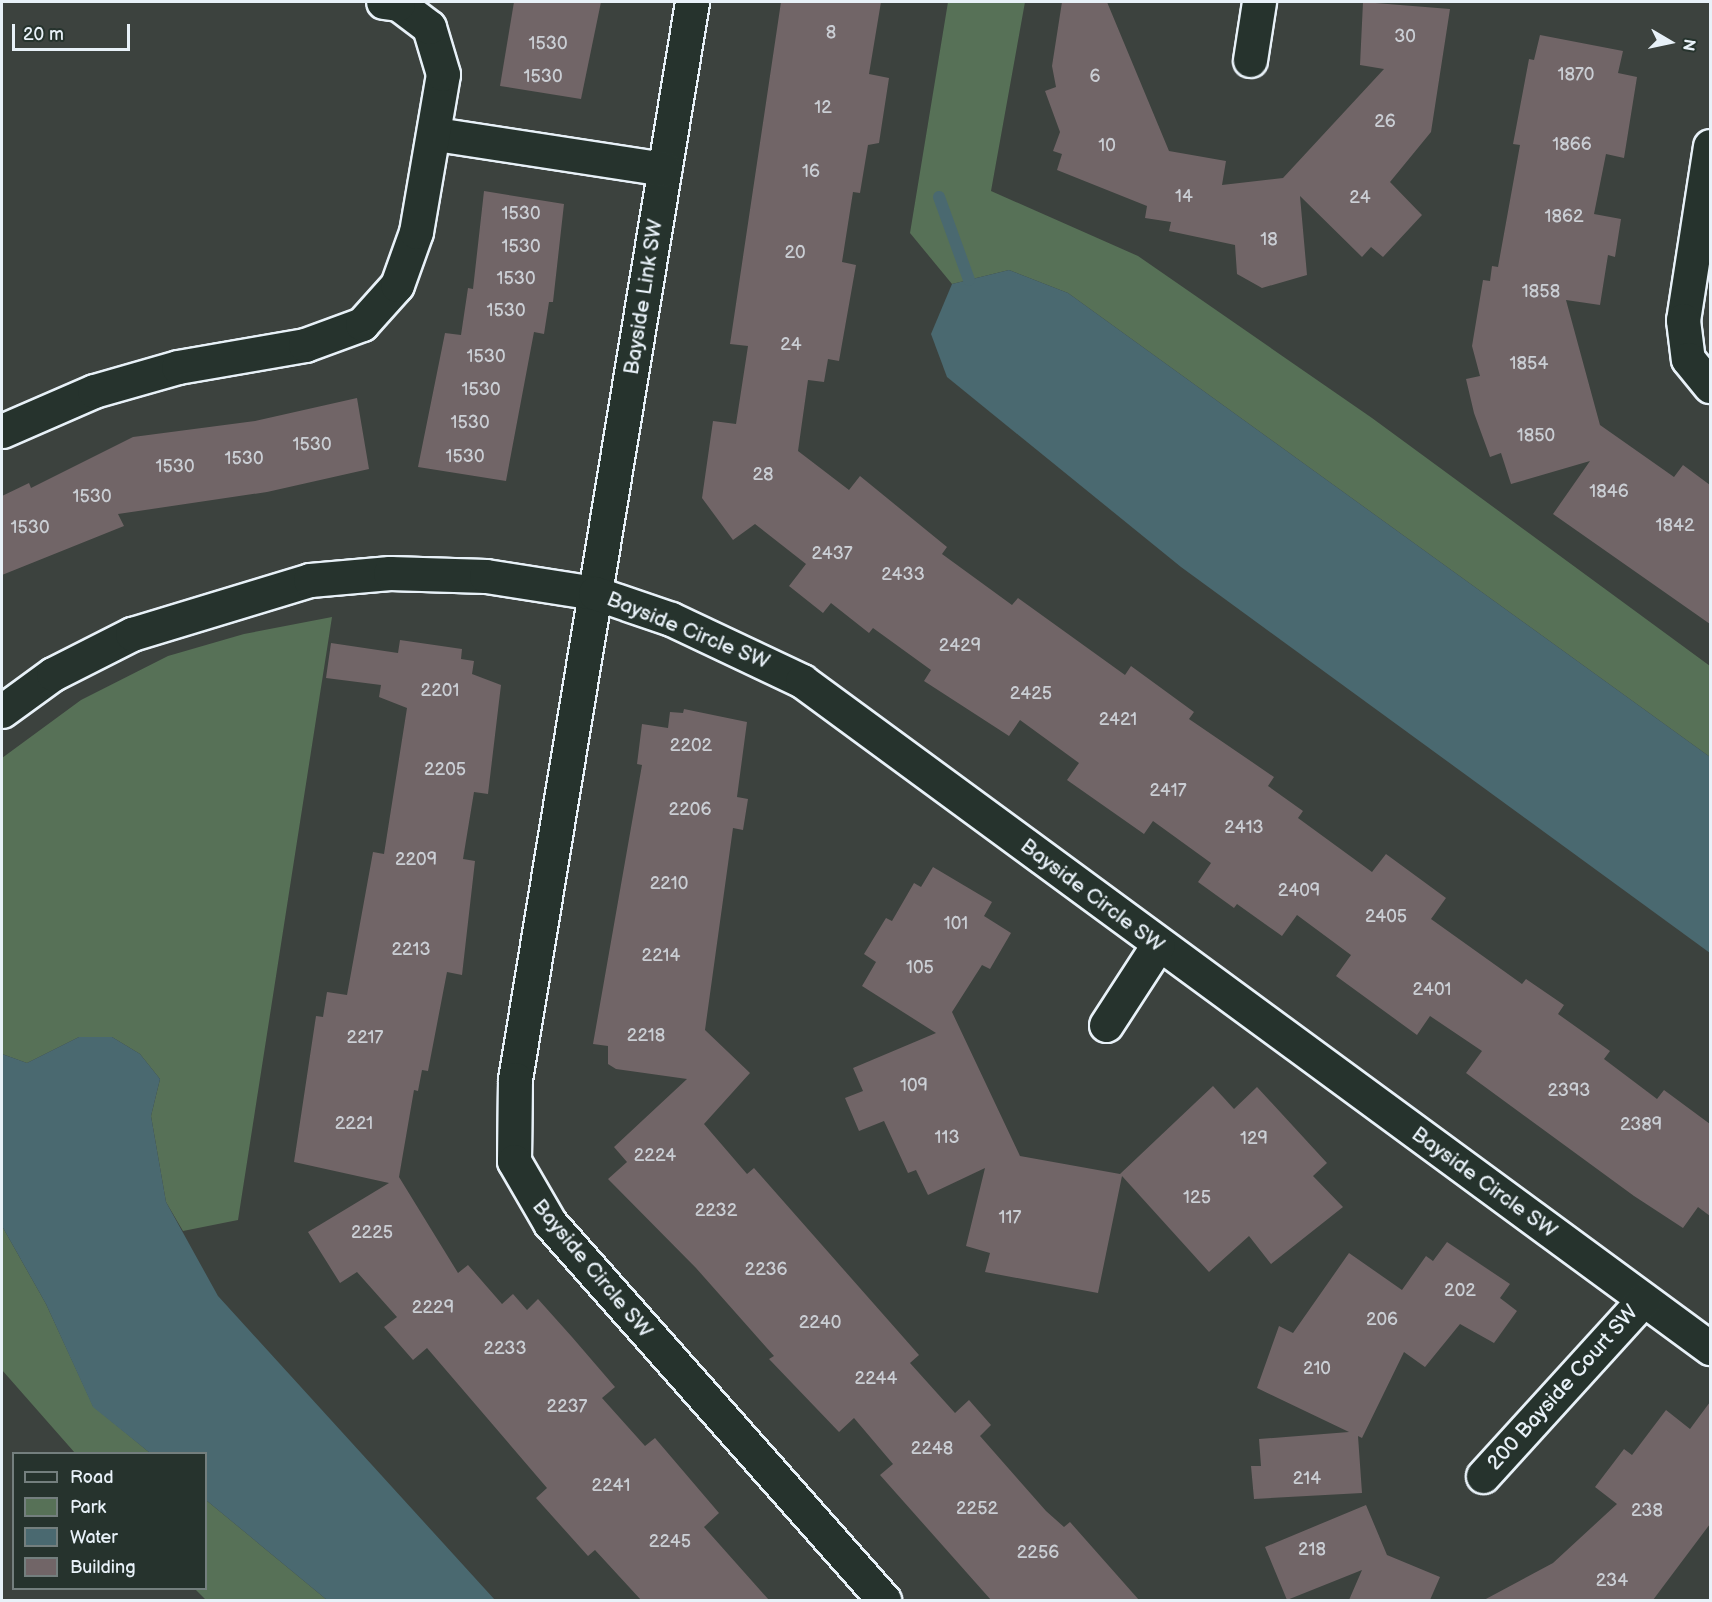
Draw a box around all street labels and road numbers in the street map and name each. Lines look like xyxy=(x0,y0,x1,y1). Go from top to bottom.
street label: Bayside Link SW xyxy=(619,217,669,377)
street label: Bayside Circle SW xyxy=(603,587,773,675)
street label: Bayside Circle SW xyxy=(1015,834,1169,958)
street label: Bayside Circle SW xyxy=(1406,1122,1562,1244)
street label: Bayside Circle SW xyxy=(527,1194,657,1344)
street label: 200 Bayside Court SW xyxy=(1482,1300,1644,1476)

